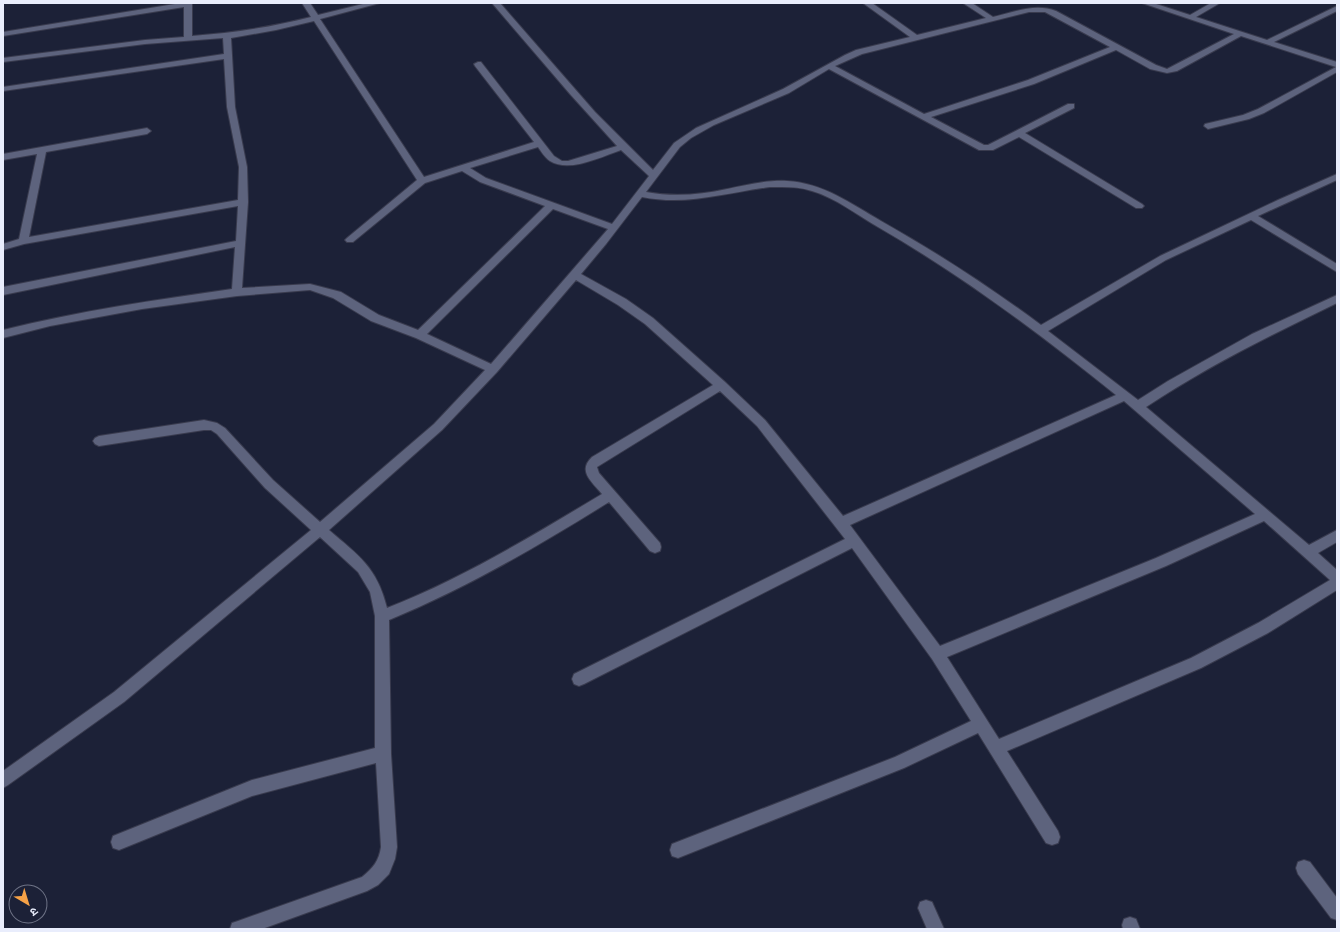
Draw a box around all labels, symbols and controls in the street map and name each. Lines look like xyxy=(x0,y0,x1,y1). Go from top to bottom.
north arrow xyxy=(8,884,48,924)
text: उ xyxy=(27,904,41,920)

